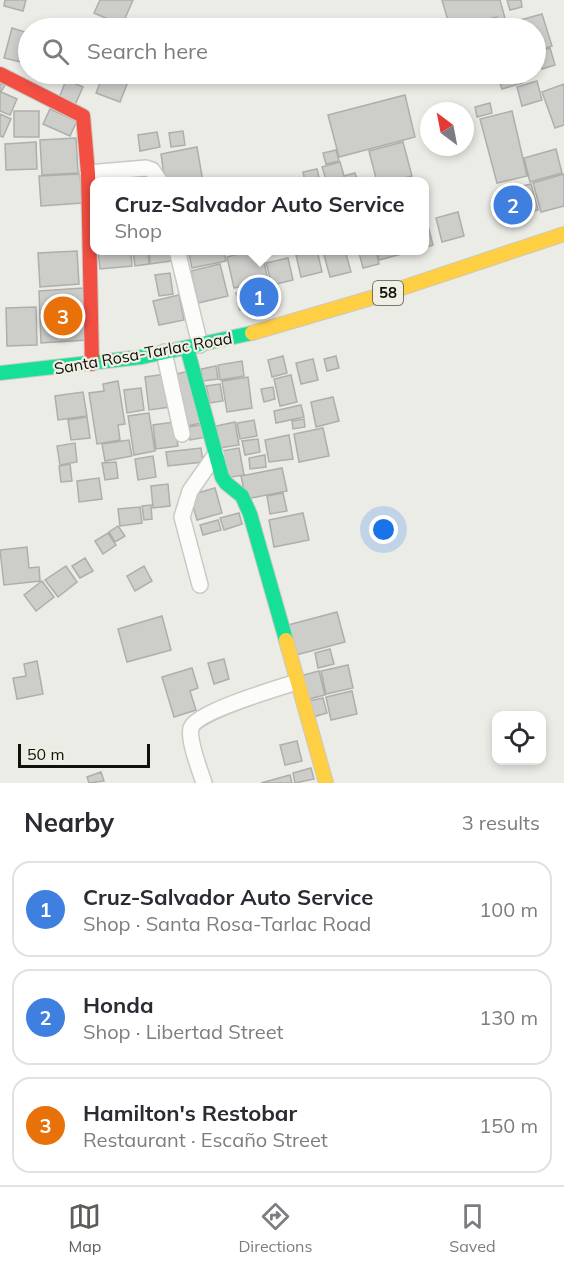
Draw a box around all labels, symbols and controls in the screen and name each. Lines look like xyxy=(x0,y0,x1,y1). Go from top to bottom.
search box xyxy=(18,18,546,84)
icon: search xyxy=(39,35,72,68)
text: Search here xyxy=(87,37,208,65)
north arrow xyxy=(420,102,474,156)
popup xyxy=(90,177,429,255)
pin: 2 xyxy=(494,182,532,228)
text: Cruz-Salvador Auto Service xyxy=(114,190,405,218)
text: Shop xyxy=(114,218,162,243)
pin: 1 xyxy=(240,274,278,320)
road number: 58 xyxy=(373,281,403,305)
pin: 3 xyxy=(44,294,82,338)
street label: Santa Rosa-Tarlac Road xyxy=(52,327,234,379)
your location xyxy=(369,515,398,544)
map controls xyxy=(492,711,546,765)
button: locate xyxy=(492,711,546,765)
scale bar xyxy=(18,741,150,768)
text: 50 m xyxy=(27,744,64,764)
text: Nearby xyxy=(24,806,114,839)
text: 3 results xyxy=(462,810,540,835)
text: Cruz-Salvador Auto Service xyxy=(83,883,373,911)
text: 1 xyxy=(40,897,52,922)
text: 100 m xyxy=(479,897,538,922)
text: Shop · Santa Rosa-Tarlac Road xyxy=(83,911,371,936)
text: Honda xyxy=(83,991,154,1019)
text: 2 xyxy=(40,1005,52,1030)
text: 130 m xyxy=(479,1005,538,1030)
text: Shop · Libertad Street xyxy=(83,1019,284,1044)
text: Hamilton's Restobar xyxy=(83,1099,297,1127)
text: 3 xyxy=(40,1113,52,1138)
text: 150 m xyxy=(479,1113,538,1138)
text: Restaurant · Escaño Street xyxy=(83,1127,328,1152)
tab: Map xyxy=(68,1200,101,1256)
tab: Directions xyxy=(238,1200,312,1256)
tab: Saved xyxy=(449,1200,496,1256)

